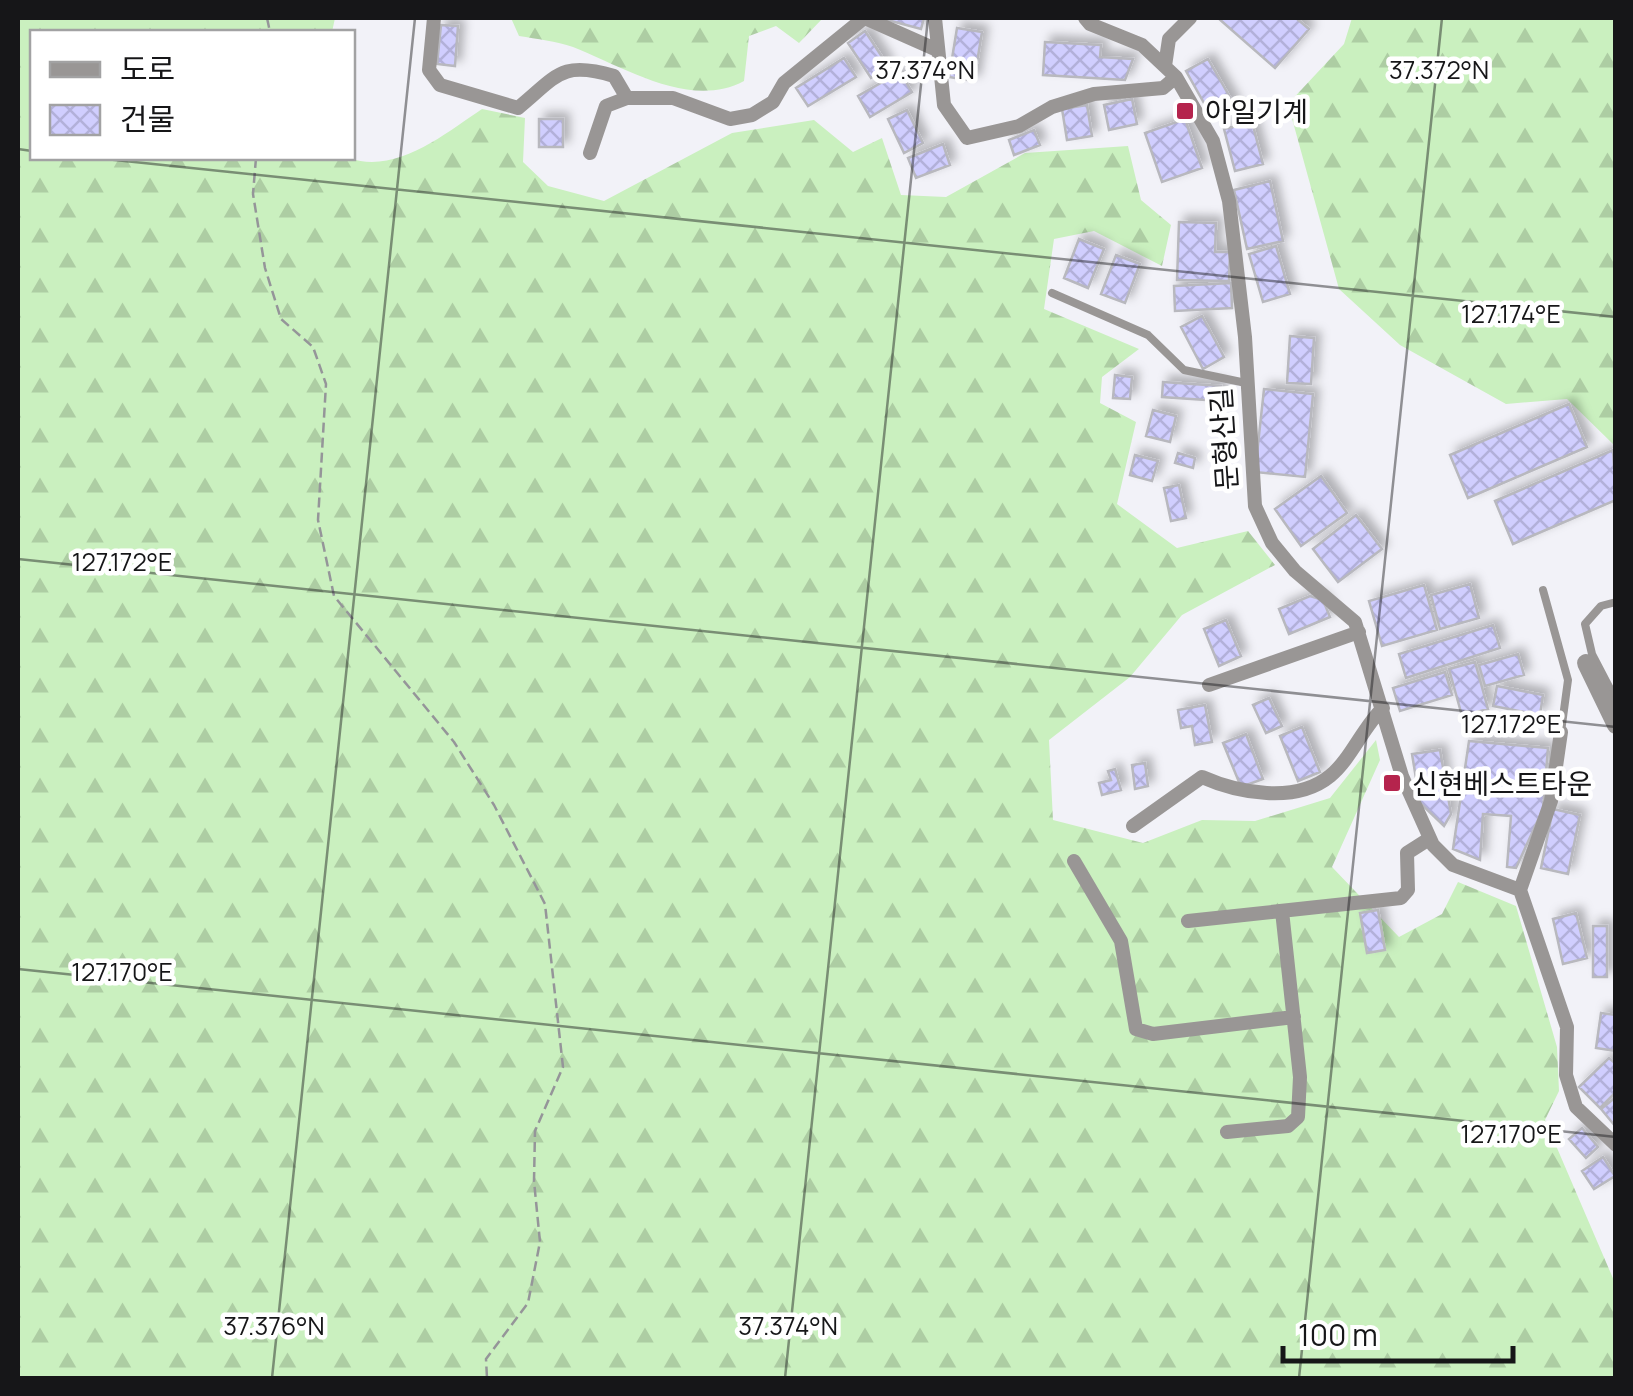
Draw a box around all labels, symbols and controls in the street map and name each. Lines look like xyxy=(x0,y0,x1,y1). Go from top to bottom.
legend xyxy=(30,30,355,160)
text: 도로 xyxy=(120,48,175,89)
text: 37.374°N xyxy=(875,52,975,87)
text: 37.372°N xyxy=(1389,52,1489,87)
place label: 아일기계 xyxy=(1205,92,1308,130)
text: 건물 xyxy=(120,98,175,139)
marker: 아일기계 xyxy=(1174,100,1196,122)
text: 127.174°E xyxy=(1461,296,1561,331)
street label: 문형산길 xyxy=(1200,386,1246,492)
text: 127.172°E xyxy=(72,544,172,579)
text: 127.172°E xyxy=(1461,706,1561,741)
place label: 신현베스트타운 xyxy=(1412,764,1592,802)
marker: 신현베스트타운 xyxy=(1381,772,1403,794)
text: 127.170°E xyxy=(71,954,173,989)
text: 127.170°E xyxy=(1460,1116,1562,1151)
scale bar xyxy=(1283,1301,1513,1363)
text: 37.376°N xyxy=(223,1308,325,1343)
text: 37.374°N xyxy=(738,1308,838,1343)
text: 100 m xyxy=(1298,1314,1378,1355)

